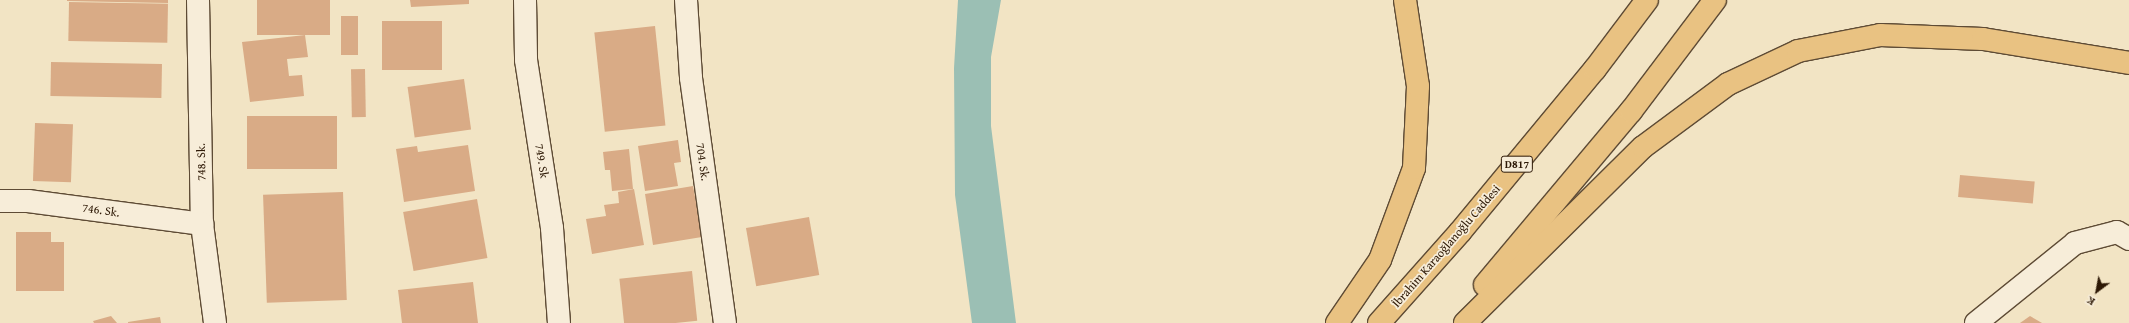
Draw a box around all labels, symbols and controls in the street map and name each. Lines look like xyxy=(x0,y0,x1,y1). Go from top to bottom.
street label: 704. Sk. xyxy=(693,142,713,182)
street label: 748. Sk. xyxy=(193,143,209,181)
street label: 749. Sk xyxy=(532,143,552,179)
road number: D817 xyxy=(1500,155,1534,173)
street label: İbrahim Karaoğlanoğlu Caddesi xyxy=(1389,182,1503,310)
street label: 746. Sk. xyxy=(81,200,121,220)
north arrow xyxy=(2077,271,2117,311)
text: K xyxy=(2083,293,2098,310)

